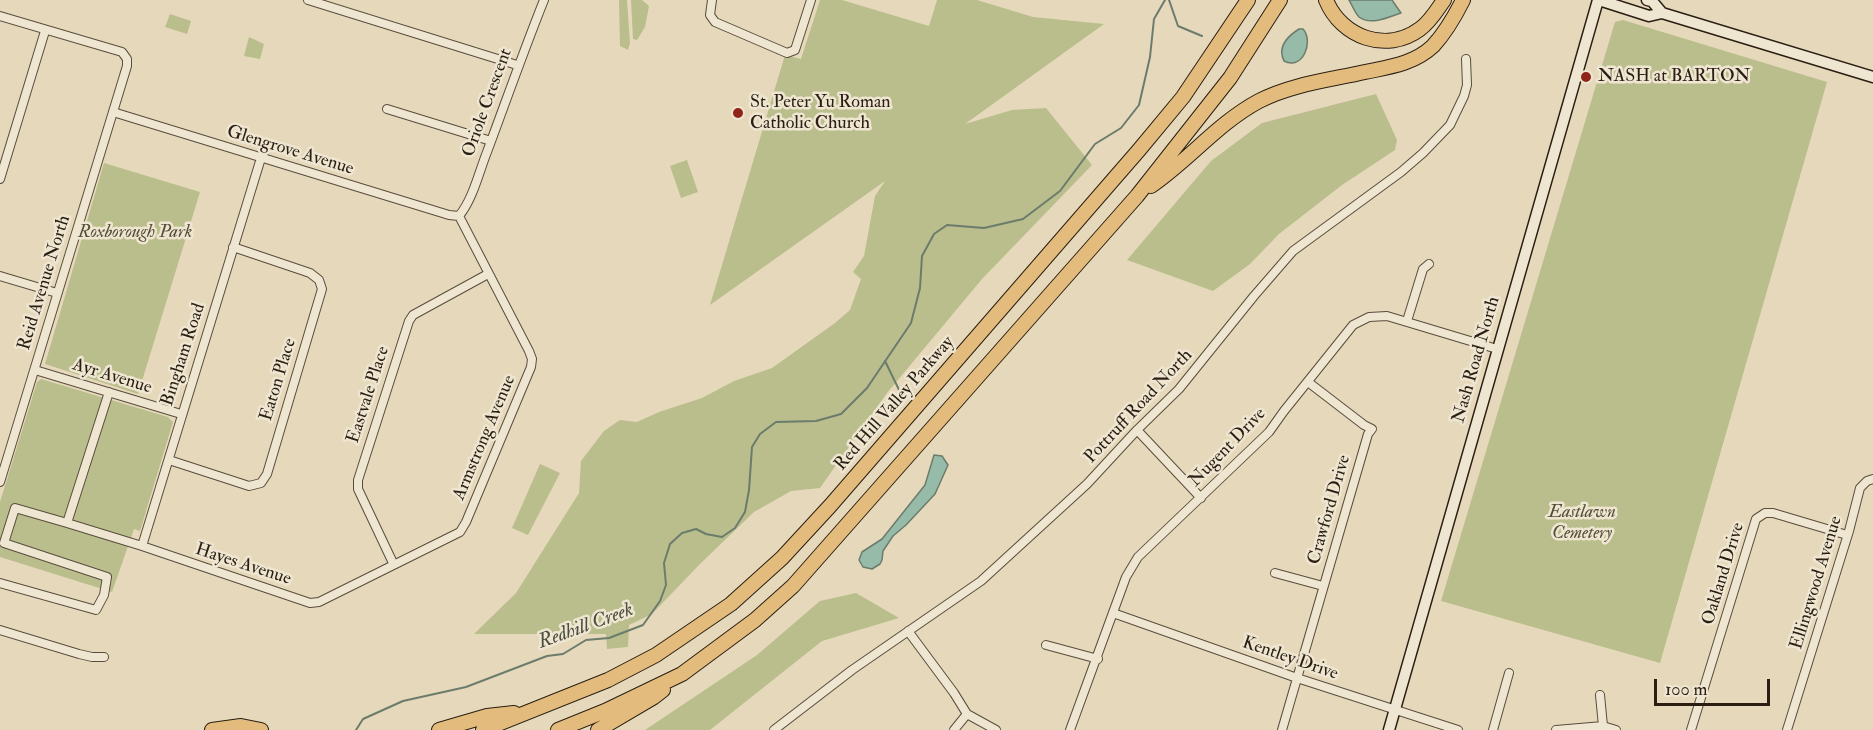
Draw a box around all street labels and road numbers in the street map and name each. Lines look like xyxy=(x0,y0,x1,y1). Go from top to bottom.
street label: Oriole Crescent xyxy=(458,46,518,160)
street label: Glengrove Avenue xyxy=(224,121,356,181)
street label: Reid Avenue North xyxy=(14,213,76,353)
street label: Nash Road North xyxy=(1449,294,1505,426)
street label: Bingham Road xyxy=(157,301,211,409)
street label: Red Hill Valley Parkway xyxy=(831,332,959,476)
street label: Eaton Place xyxy=(256,336,302,424)
street label: Eastvale Place xyxy=(343,344,395,446)
street label: Pottruff Road North xyxy=(1081,345,1197,469)
street label: Ayr Avenue xyxy=(70,355,154,399)
street label: Armstrong Avenue xyxy=(449,372,521,504)
street label: Nugent Drive xyxy=(1185,404,1271,492)
street label: Crawford Drive xyxy=(1304,453,1356,567)
street label: Ellingwood Avenue xyxy=(1786,514,1848,652)
street label: Oakland Drive xyxy=(1698,520,1750,628)
street label: Hayes Avenue xyxy=(192,539,294,591)
street label: Kentley Drive xyxy=(1239,633,1341,685)

